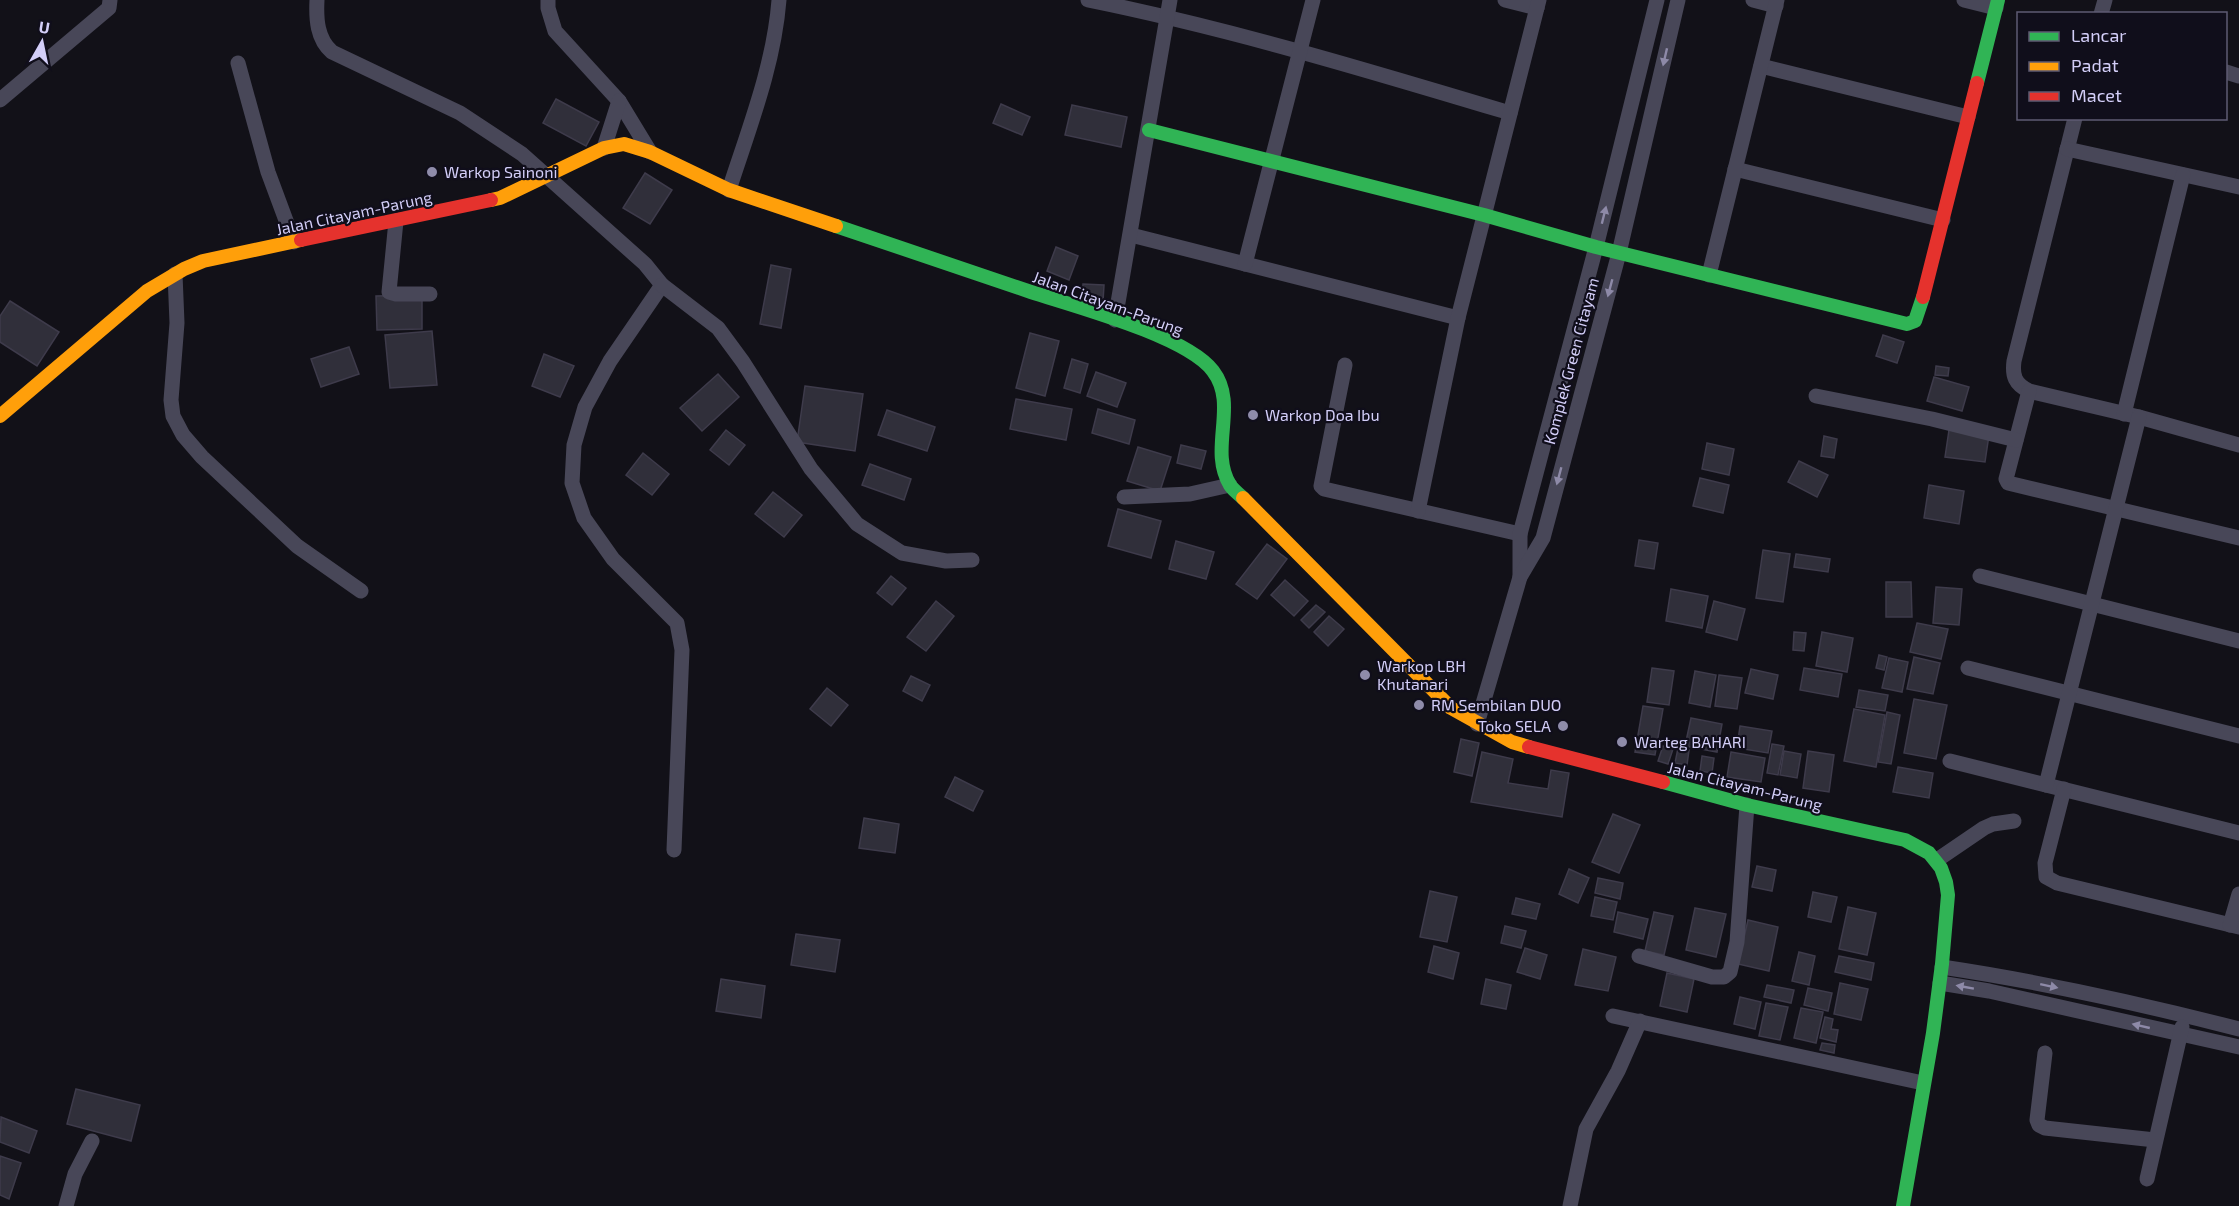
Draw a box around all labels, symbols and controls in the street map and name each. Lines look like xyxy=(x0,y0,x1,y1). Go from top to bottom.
north arrow xyxy=(12,12,72,72)
legend xyxy=(2017,12,2227,120)
text: U xyxy=(38,16,51,37)
text: Lancar xyxy=(2071,24,2127,46)
one-way arrow xyxy=(1659,48,1669,66)
text: Padat xyxy=(2071,54,2119,76)
text: Macet xyxy=(2071,84,2122,106)
place label: Warkop Sainoni xyxy=(444,162,557,181)
marker: Warkop Sainoni xyxy=(425,165,439,179)
street label: Jalan Citayam-Parung xyxy=(274,187,434,238)
one-way arrow xyxy=(1599,205,1609,224)
street label: Jalan Citayam-Parung xyxy=(1030,266,1186,339)
street label: Komplek Green Citayam xyxy=(1539,275,1602,446)
one-way arrow xyxy=(1605,279,1614,297)
place label: Warkop Doa Ibu xyxy=(1265,405,1380,424)
marker: Warkop Doa Ibu xyxy=(1246,408,1260,422)
one-way arrow xyxy=(1554,467,1564,485)
place label: Warkop LBH Khutanari xyxy=(1377,656,1466,693)
marker: Warkop LBH Khutanari xyxy=(1358,668,1372,682)
place label: RM Sembilan DUO xyxy=(1431,695,1562,714)
marker: RM Sembilan DUO xyxy=(1412,698,1426,712)
place label: Toko SELA xyxy=(1478,716,1551,735)
marker: Toko SELA xyxy=(1556,719,1570,733)
place label: Warteg BAHARI xyxy=(1634,732,1746,751)
marker: Warteg BAHARI xyxy=(1615,735,1629,749)
street label: Jalan Citayam-Parung xyxy=(1666,757,1825,814)
one-way arrow xyxy=(1955,982,1974,991)
one-way arrow xyxy=(2040,982,2058,992)
one-way arrow xyxy=(2132,1020,2150,1030)

